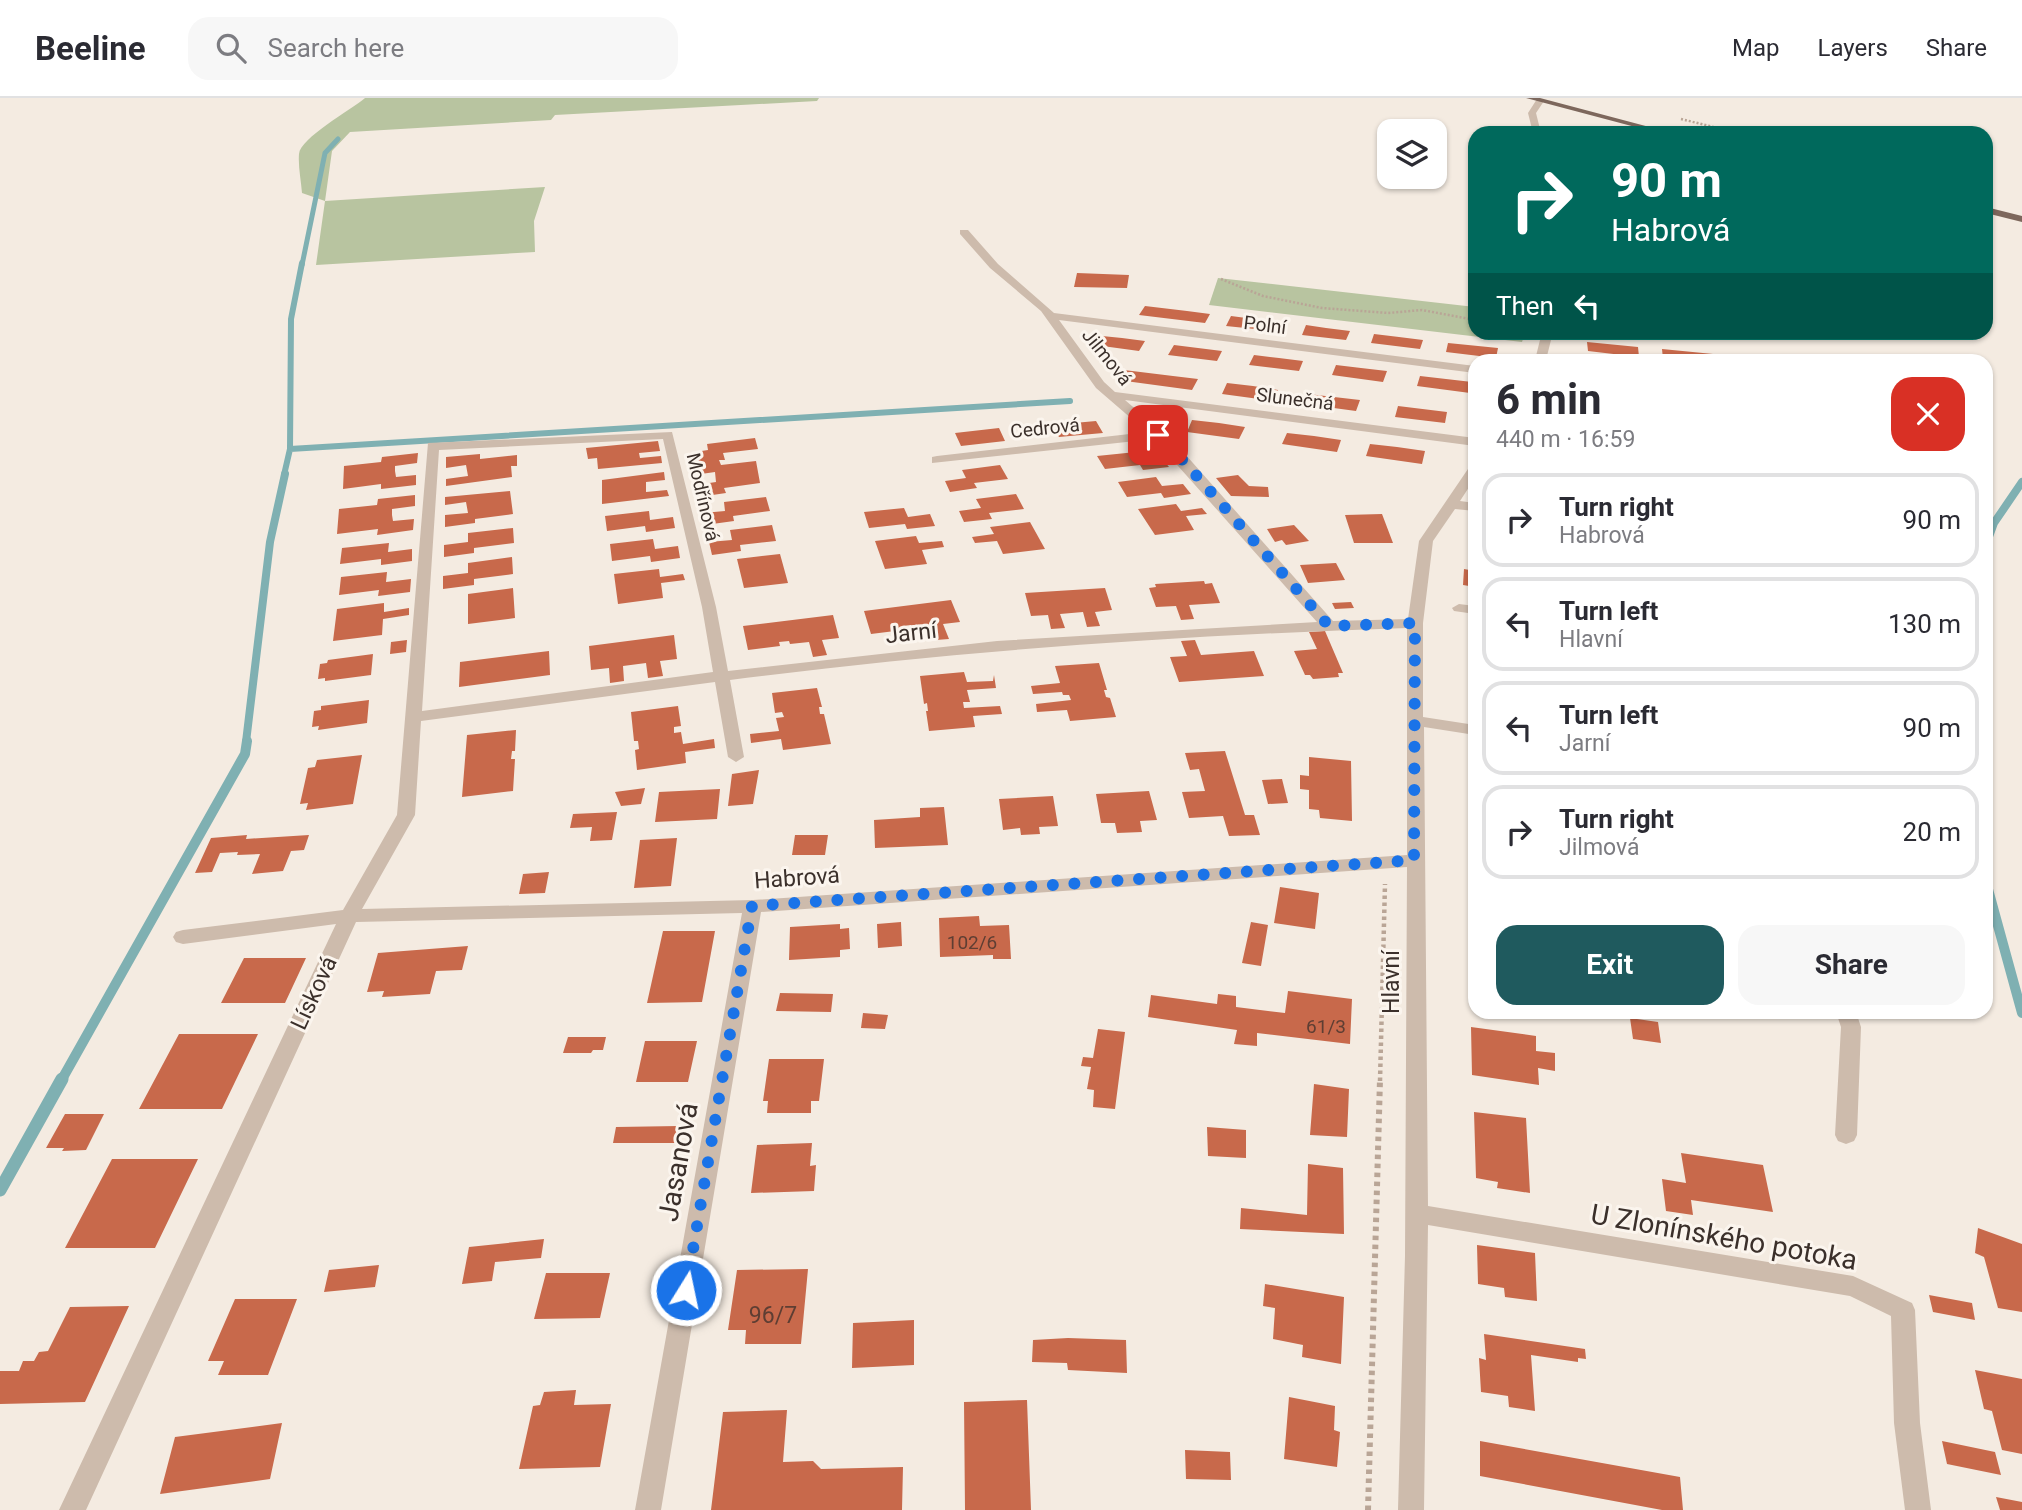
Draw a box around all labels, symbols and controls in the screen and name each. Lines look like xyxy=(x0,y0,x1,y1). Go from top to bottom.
search box xyxy=(188,17,678,80)
text: Beeline xyxy=(35,29,146,68)
icon: search xyxy=(212,29,250,67)
text: Search here xyxy=(268,33,404,63)
text: Map xyxy=(1732,34,1780,62)
text: Layers xyxy=(1818,34,1888,62)
text: Share xyxy=(1926,34,1987,62)
map controls xyxy=(1377,119,1447,189)
button: layers xyxy=(1377,119,1447,189)
text: 90 m xyxy=(1611,152,1722,209)
icon: right xyxy=(1496,154,1587,245)
text: Habrová xyxy=(1611,211,1730,249)
icon: left xyxy=(1568,287,1606,325)
text: Then xyxy=(1496,291,1554,321)
street label: Polní xyxy=(1242,311,1289,339)
street label: Jilmová xyxy=(1077,324,1137,390)
text: 6 min xyxy=(1496,375,1602,424)
button: close xyxy=(1891,377,1965,451)
street label: Slunečná xyxy=(1255,383,1335,415)
pin xyxy=(1128,405,1188,465)
street label: Cedrová xyxy=(1009,413,1081,443)
icon: arrive xyxy=(1139,416,1177,454)
text: 440 m · 16:59 xyxy=(1496,426,1635,453)
street label: Modřínová xyxy=(682,451,724,543)
text: Turn right xyxy=(1559,492,1674,522)
icon: right xyxy=(1500,501,1538,539)
text: 90 m xyxy=(1903,505,1961,535)
text: Habrová xyxy=(1559,522,1645,549)
text: Turn left xyxy=(1559,596,1658,626)
icon: left xyxy=(1500,605,1538,643)
text: 130 m xyxy=(1888,609,1961,639)
street label: Jarní xyxy=(884,617,939,649)
text: Hlavní xyxy=(1559,626,1623,653)
text: Turn left xyxy=(1559,700,1658,730)
icon: left xyxy=(1500,709,1538,747)
text: 90 m xyxy=(1903,713,1961,743)
text: Jarní xyxy=(1559,730,1610,757)
text: Turn right xyxy=(1559,804,1674,834)
icon: right xyxy=(1500,813,1538,851)
text: 20 m xyxy=(1903,817,1961,847)
text: Jilmová xyxy=(1559,834,1639,861)
street label: Habrová xyxy=(753,862,841,894)
button: Exit xyxy=(1496,925,1724,1005)
button: Share xyxy=(1738,925,1965,1005)
house number: 102/6 xyxy=(947,931,997,954)
street label: Hlavní xyxy=(1378,949,1405,1014)
street label: Lísková xyxy=(285,952,343,1034)
house number: 61/3 xyxy=(1306,1015,1346,1038)
street label: Jasanová xyxy=(651,1100,705,1224)
street label: U Zlonínského potoka xyxy=(1588,1197,1860,1277)
position arrow xyxy=(649,1253,723,1327)
house number: 96/7 xyxy=(749,1302,797,1329)

